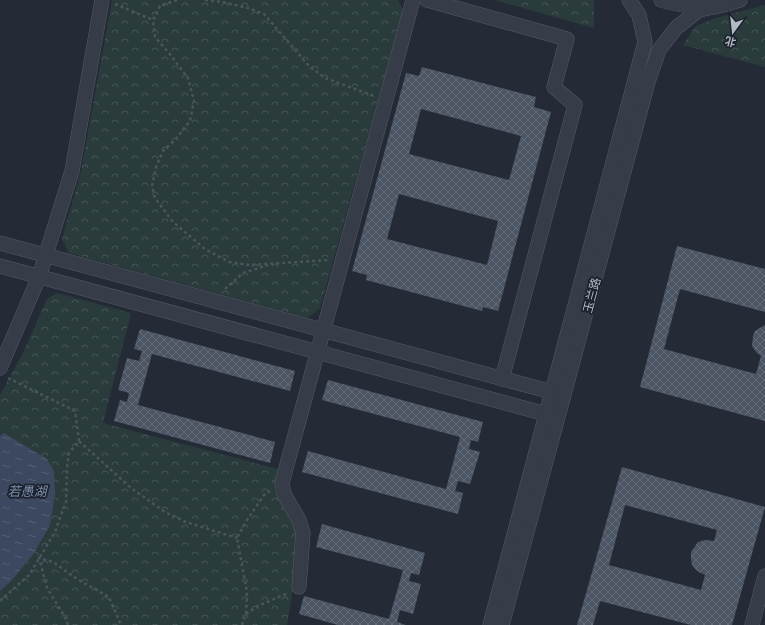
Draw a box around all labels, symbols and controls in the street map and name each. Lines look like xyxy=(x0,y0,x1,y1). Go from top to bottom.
north arrow xyxy=(713,12,753,52)
text: 北 xyxy=(723,34,737,50)
street label: 玉兰路 xyxy=(580,276,602,314)
water label: 若愚湖 xyxy=(7,483,48,499)

